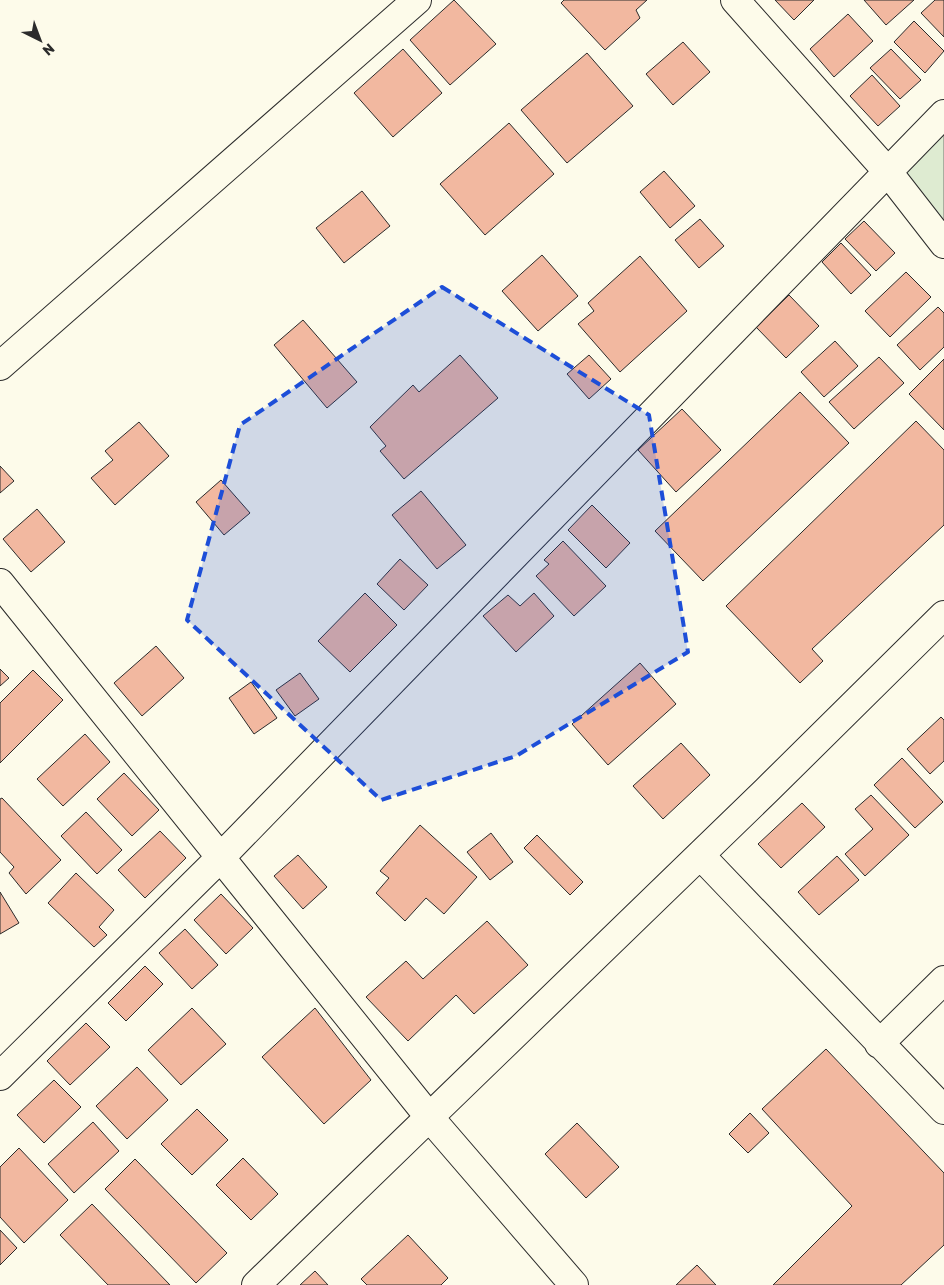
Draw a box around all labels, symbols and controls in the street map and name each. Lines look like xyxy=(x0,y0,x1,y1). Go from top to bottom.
north arrow xyxy=(15,15,65,65)
text: N xyxy=(39,40,58,59)

